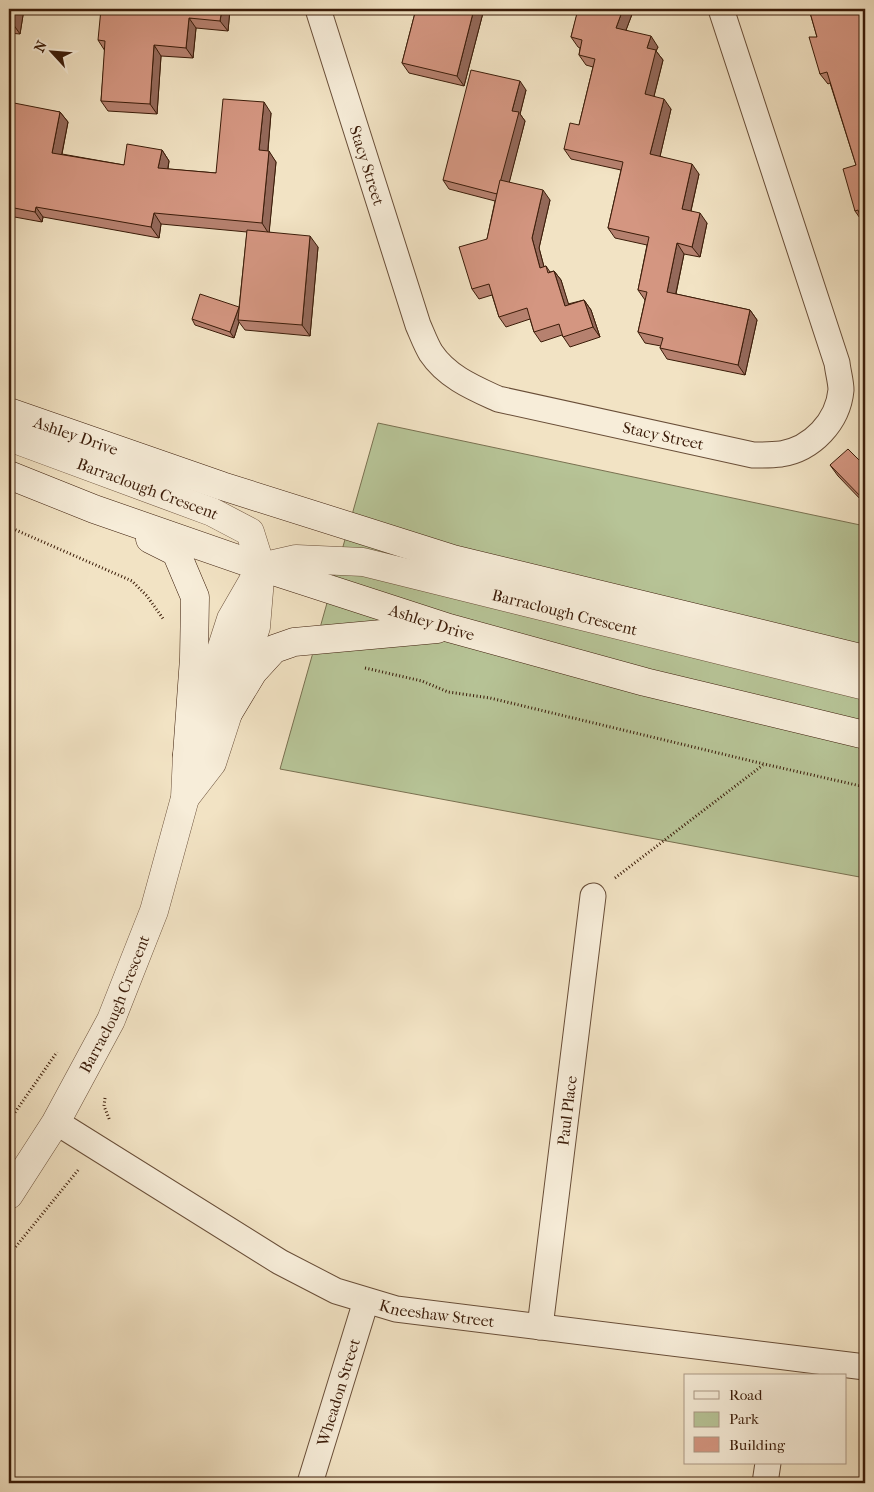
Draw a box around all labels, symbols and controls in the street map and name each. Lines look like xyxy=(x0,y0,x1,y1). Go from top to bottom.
north arrow xyxy=(28,28,78,78)
text: N xyxy=(31,38,51,55)
street label: Stacy Street xyxy=(345,123,389,208)
street label: Ashley Drive xyxy=(30,412,121,459)
street label: Stacy Street xyxy=(621,418,706,454)
street label: Barraclough Crescent xyxy=(74,454,222,524)
street label: Barraclough Crescent xyxy=(490,585,640,640)
street label: Ashley Drive xyxy=(386,600,477,645)
street label: Barraclough Crescent xyxy=(75,932,154,1076)
street label: Paul Place xyxy=(553,1075,581,1147)
street label: Kneeshaw Street xyxy=(377,1296,496,1331)
street label: Wheadon Street xyxy=(313,1336,364,1449)
legend xyxy=(684,1374,846,1464)
text: Road xyxy=(729,1386,763,1404)
text: Park xyxy=(729,1410,759,1428)
text: Building xyxy=(729,1436,786,1454)

